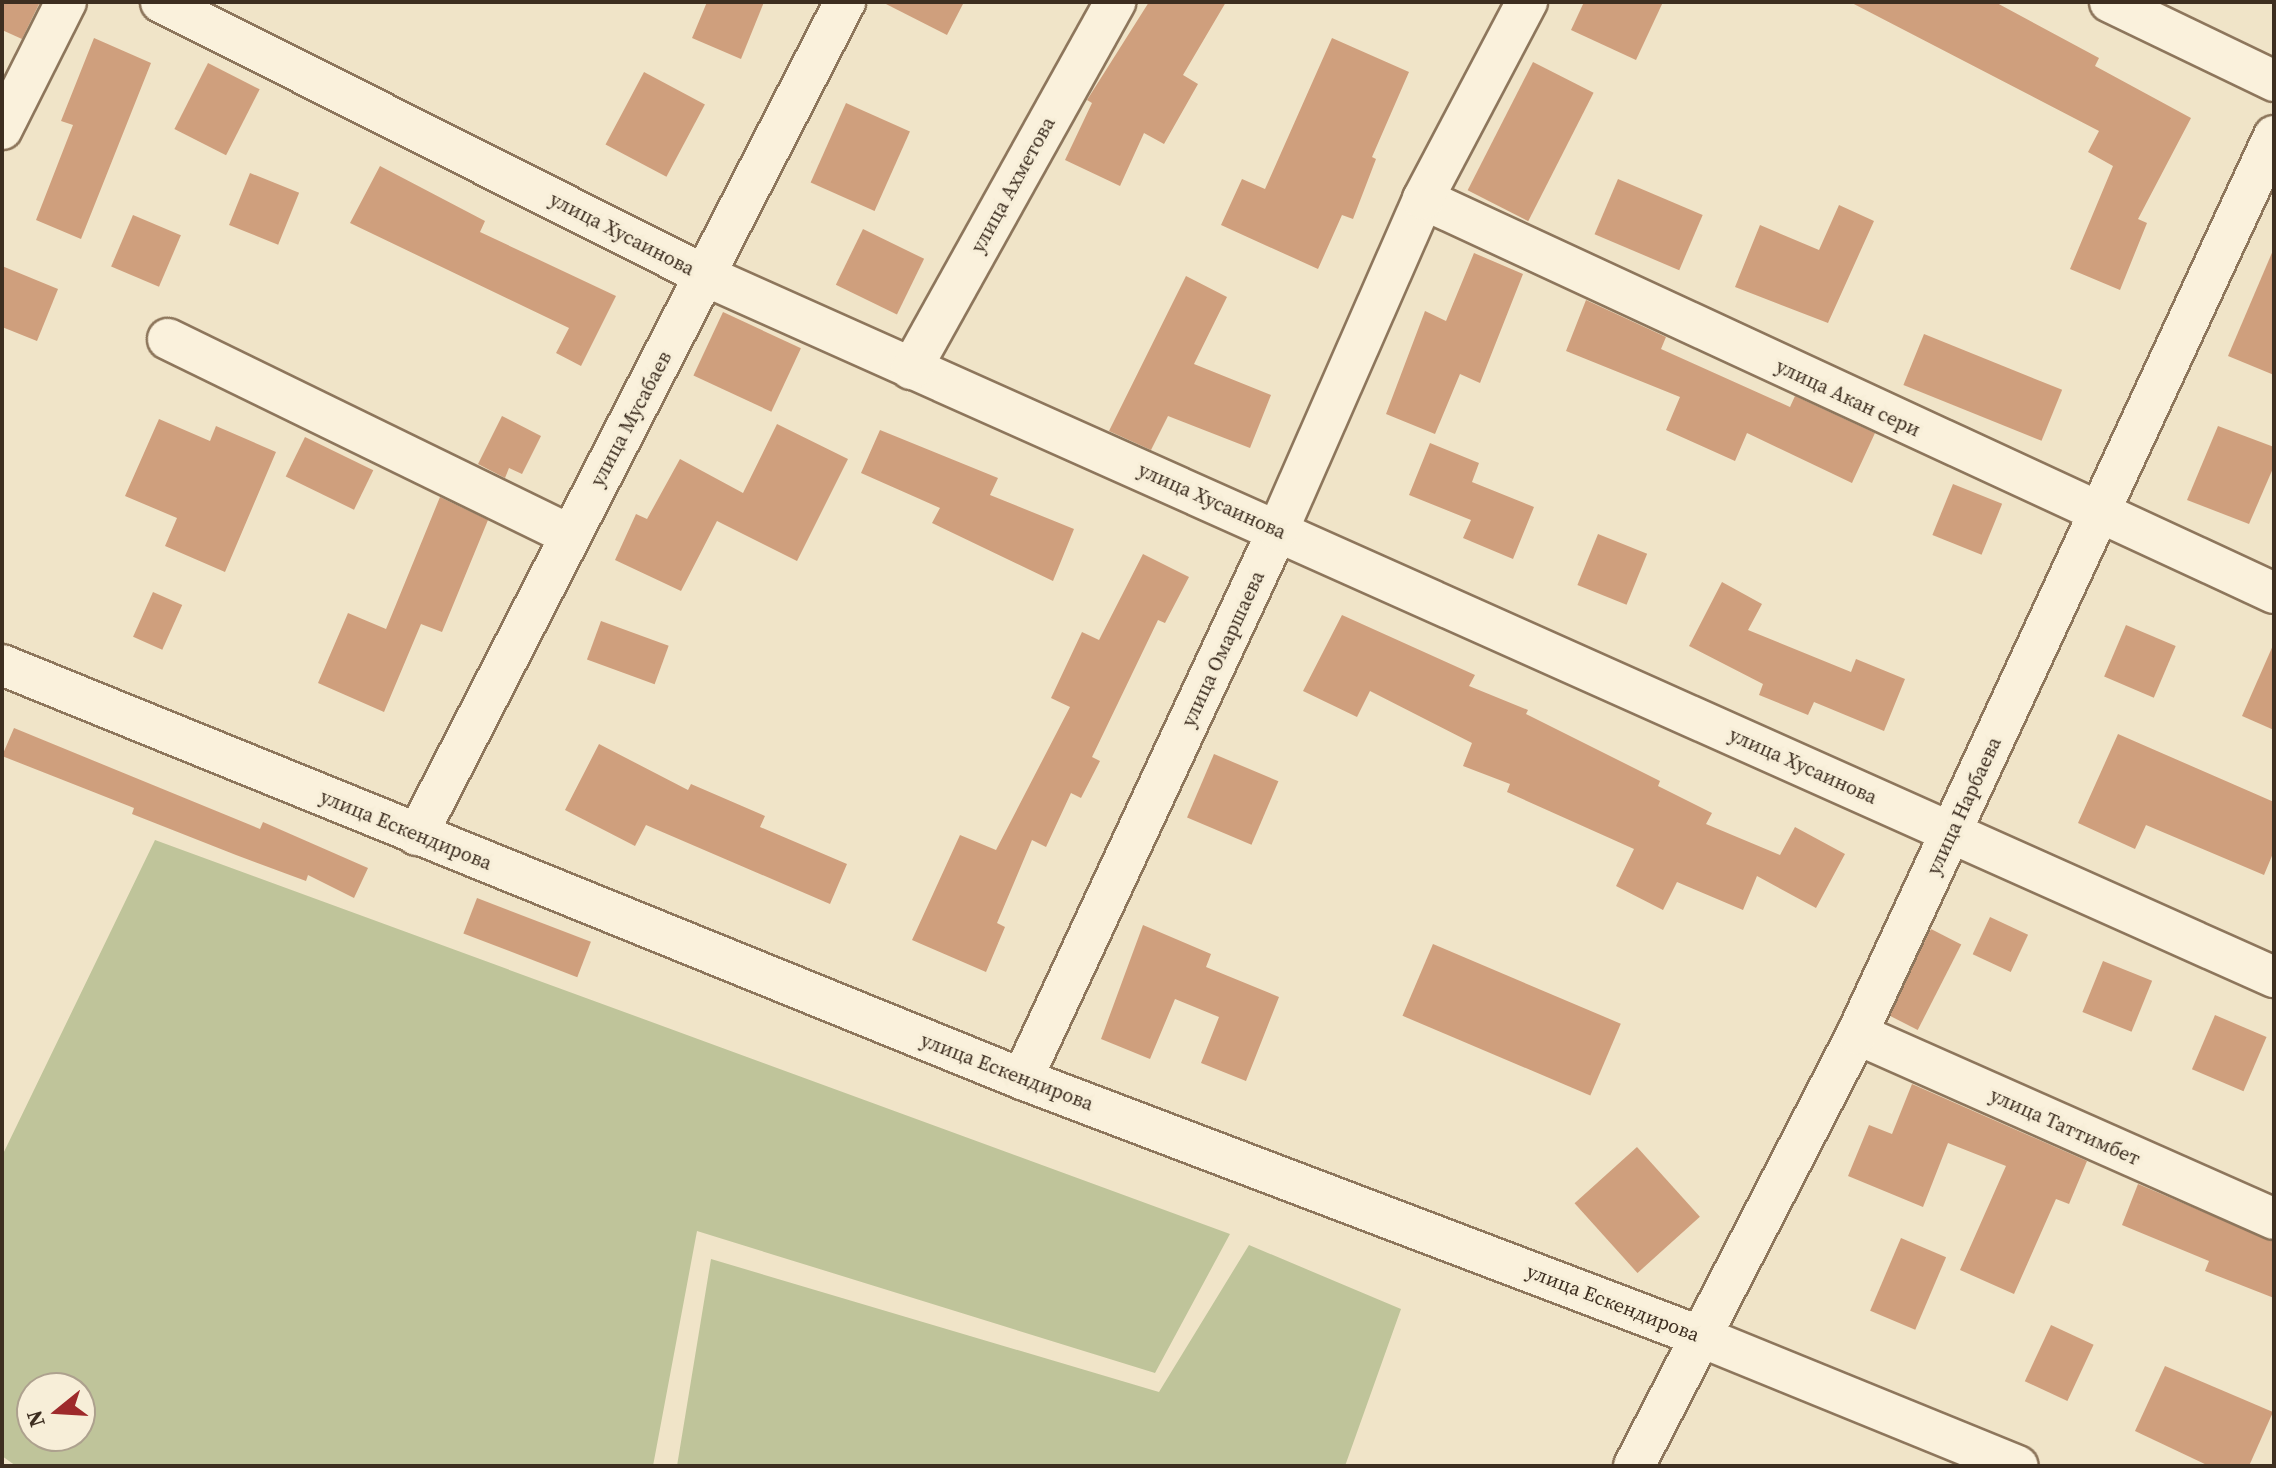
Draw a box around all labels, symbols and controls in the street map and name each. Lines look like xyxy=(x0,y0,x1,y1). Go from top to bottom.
street label: улица Ахметова xyxy=(966,113,1060,257)
street label: улица Хусаинова xyxy=(546,187,698,281)
street label: улица Мусабаев xyxy=(585,347,677,491)
street label: улица Акан сери xyxy=(1772,354,1924,442)
street label: улица Хусаинова xyxy=(1134,458,1290,544)
street label: улица Омаршаева xyxy=(1176,567,1270,731)
street label: улица Хусаинова xyxy=(1725,723,1881,809)
street label: улица Нарбаева xyxy=(1922,733,2006,879)
street label: улица Ескендирова xyxy=(317,785,495,875)
street label: улица Ескендирова xyxy=(917,1028,1097,1116)
street label: улица Таттимбет xyxy=(1986,1083,2144,1171)
street label: улица Ескендирова xyxy=(1523,1259,1703,1347)
north arrow xyxy=(16,1372,96,1452)
text: N xyxy=(18,1407,52,1431)

